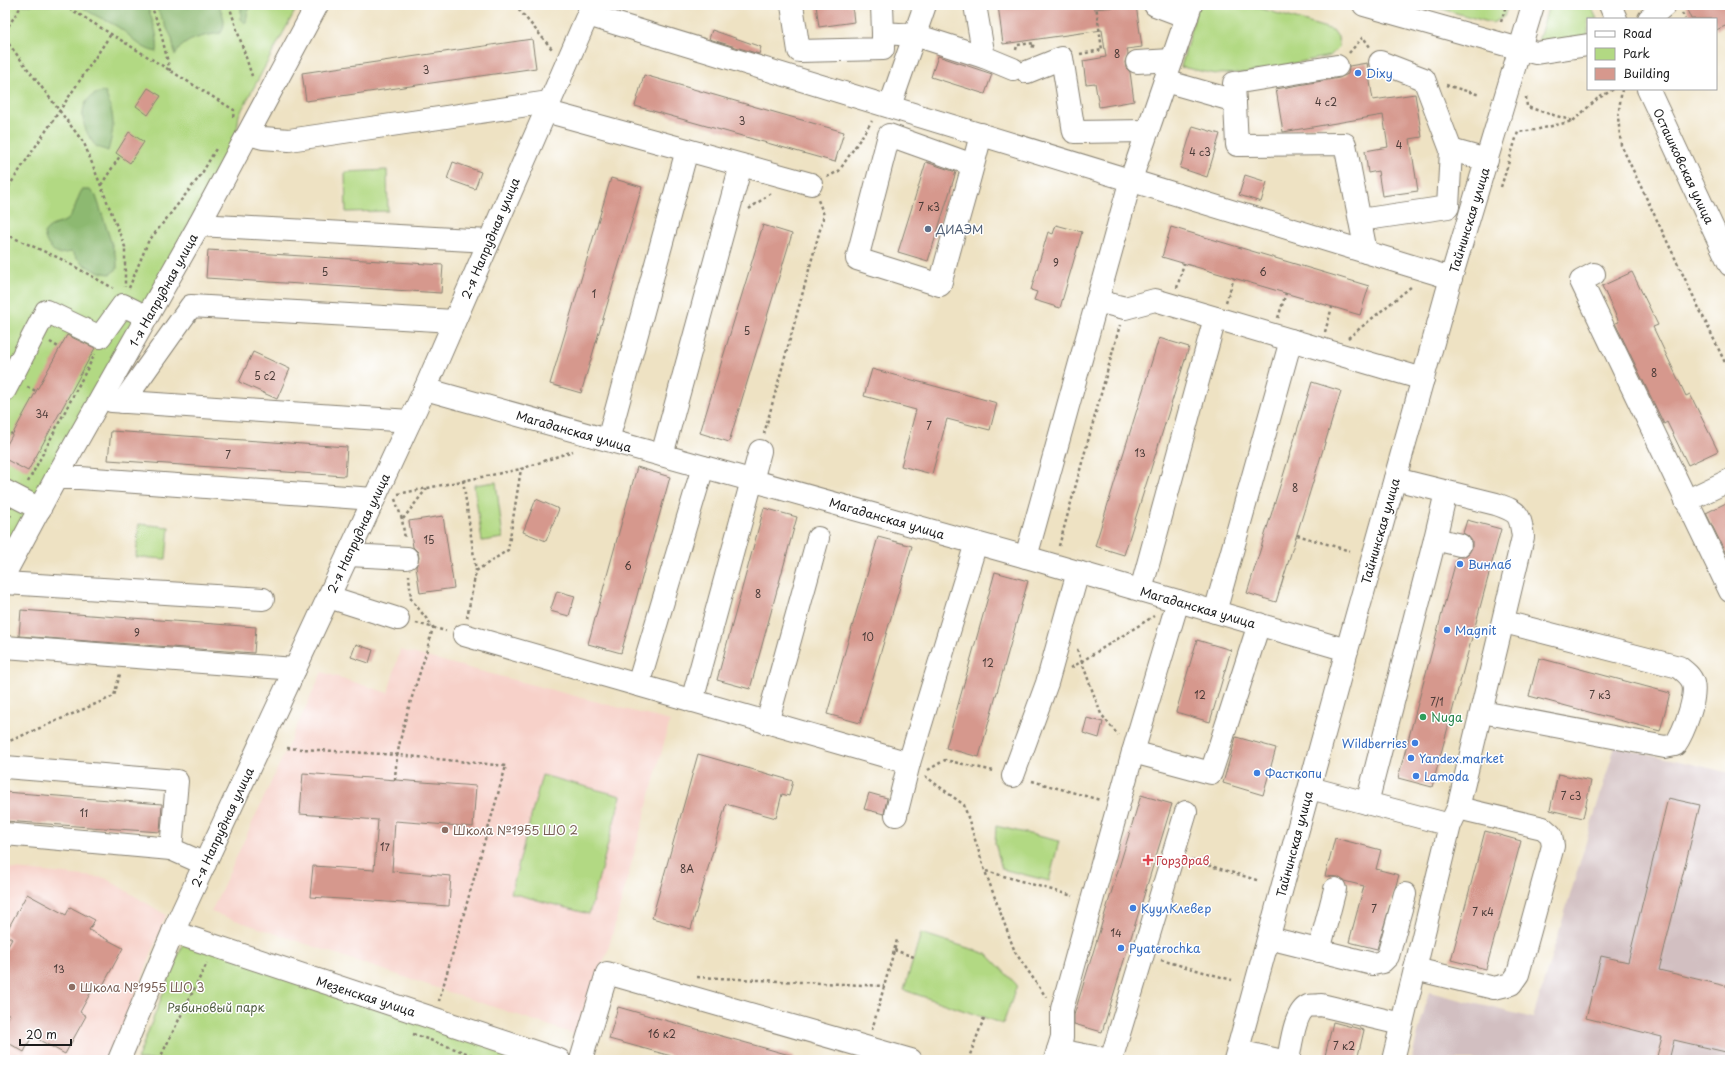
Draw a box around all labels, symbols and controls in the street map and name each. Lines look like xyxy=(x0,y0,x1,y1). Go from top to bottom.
legend xyxy=(1587,18,1717,90)
text: Road xyxy=(1623,24,1652,42)
text: Park xyxy=(1623,44,1650,62)
house number: 8 xyxy=(1114,46,1120,61)
house number: 3 xyxy=(423,62,429,77)
place label: Dixy xyxy=(1366,64,1393,82)
text: Building xyxy=(1623,64,1670,82)
marker: Dixy xyxy=(1353,68,1363,78)
house number: 4 с2 xyxy=(1315,94,1337,109)
street label: Осташковская улица xyxy=(1649,105,1719,227)
house number: 3 xyxy=(739,113,745,128)
house number: 4 xyxy=(1396,137,1403,152)
house number: 4 с3 xyxy=(1189,144,1211,159)
street label: Тайнинская улица xyxy=(1444,165,1494,275)
street label: 2-я Напрудная улица xyxy=(456,174,524,302)
house number: 7 к3 xyxy=(918,199,940,214)
place label: ДИАЭМ xyxy=(935,220,983,238)
marker: ДИАЭМ xyxy=(923,224,933,234)
street label: 1-я Напрудная улица xyxy=(124,230,202,350)
house number: 9 xyxy=(1053,255,1059,270)
house number: 5 xyxy=(322,264,328,279)
house number: 6 xyxy=(1259,264,1267,279)
house number: 1 xyxy=(592,286,596,301)
house number: 5 xyxy=(744,323,750,338)
house number: 8 xyxy=(1651,365,1657,380)
house number: 5 с2 xyxy=(254,368,276,383)
house number: 34 xyxy=(35,406,49,421)
street label: Магаданская улица xyxy=(514,406,634,456)
house number: 7 xyxy=(926,418,932,433)
house number: 13 xyxy=(1134,445,1146,460)
house number: 7 xyxy=(225,447,231,462)
street label: 2-я Напрудная улица xyxy=(322,470,394,596)
street label: Тайнинская улица xyxy=(1356,476,1404,586)
house number: 8 xyxy=(1292,480,1298,495)
street label: Магаданская улица xyxy=(827,493,947,543)
house number: 15 xyxy=(424,532,434,547)
place label: Винлаб xyxy=(1468,555,1511,573)
house number: 6 xyxy=(624,558,632,573)
marker: Винлаб xyxy=(1455,559,1465,569)
street label: Магаданская улица xyxy=(1138,582,1258,632)
house number: 8 xyxy=(755,586,761,601)
place label: Magnit xyxy=(1455,621,1497,639)
house number: 9 xyxy=(134,625,140,640)
marker: Magnit xyxy=(1442,625,1452,635)
house number: 10 xyxy=(862,629,874,644)
house number: 12 xyxy=(982,655,994,670)
house number: 12 xyxy=(1194,687,1206,702)
house number: 7 к3 xyxy=(1589,687,1611,702)
house number: 7/1 xyxy=(1430,694,1444,709)
place label: Nuga xyxy=(1431,708,1463,726)
marker: Nuga xyxy=(1418,712,1428,722)
place label: Wildberries xyxy=(1342,734,1408,752)
marker: Wildberries xyxy=(1410,738,1420,748)
place label: Yandex.market xyxy=(1419,749,1504,767)
marker: Yandex.market xyxy=(1406,753,1416,763)
street label: 2-я Напрудная улица xyxy=(186,764,258,890)
place label: Фасткопи xyxy=(1265,764,1322,782)
place label: Lamoda xyxy=(1424,767,1470,785)
marker: Фасткопи xyxy=(1252,768,1262,778)
marker: Lamoda xyxy=(1411,771,1421,781)
street label: Тайнинская улица xyxy=(1271,788,1317,899)
house number: 7 с3 xyxy=(1561,788,1581,803)
house number: 11 xyxy=(80,805,88,820)
place label: Школа №1955 ШО 2 xyxy=(453,821,578,839)
marker: Школа №1955 ШО 2 xyxy=(440,825,450,835)
house number: 17 xyxy=(380,839,391,854)
place label: Горздрав xyxy=(1156,851,1210,869)
marker: Горздрав xyxy=(1143,855,1153,865)
house number: 8А xyxy=(680,861,694,876)
place label: КуулКлевер xyxy=(1141,899,1211,917)
house number: 7 xyxy=(1371,901,1377,916)
marker: КуулКлевер xyxy=(1128,903,1138,913)
house number: 7 к4 xyxy=(1472,904,1494,919)
house number: 14 xyxy=(1110,925,1122,940)
place label: Pyaterochka xyxy=(1129,939,1201,957)
marker: Pyaterochka xyxy=(1116,943,1126,953)
house number: 13 xyxy=(53,961,65,976)
street label: Мезенская улица xyxy=(314,971,418,1021)
place label: Школа №1955 ШО 3 xyxy=(80,978,205,996)
marker: Школа №1955 ШО 3 xyxy=(67,982,77,992)
park label: Рябиновый парк xyxy=(167,998,266,1016)
scale bar xyxy=(20,1021,71,1047)
text: 20 m xyxy=(26,1025,57,1043)
house number: 16 к2 xyxy=(648,1026,676,1041)
house number: 7 к2 xyxy=(1333,1038,1355,1053)

